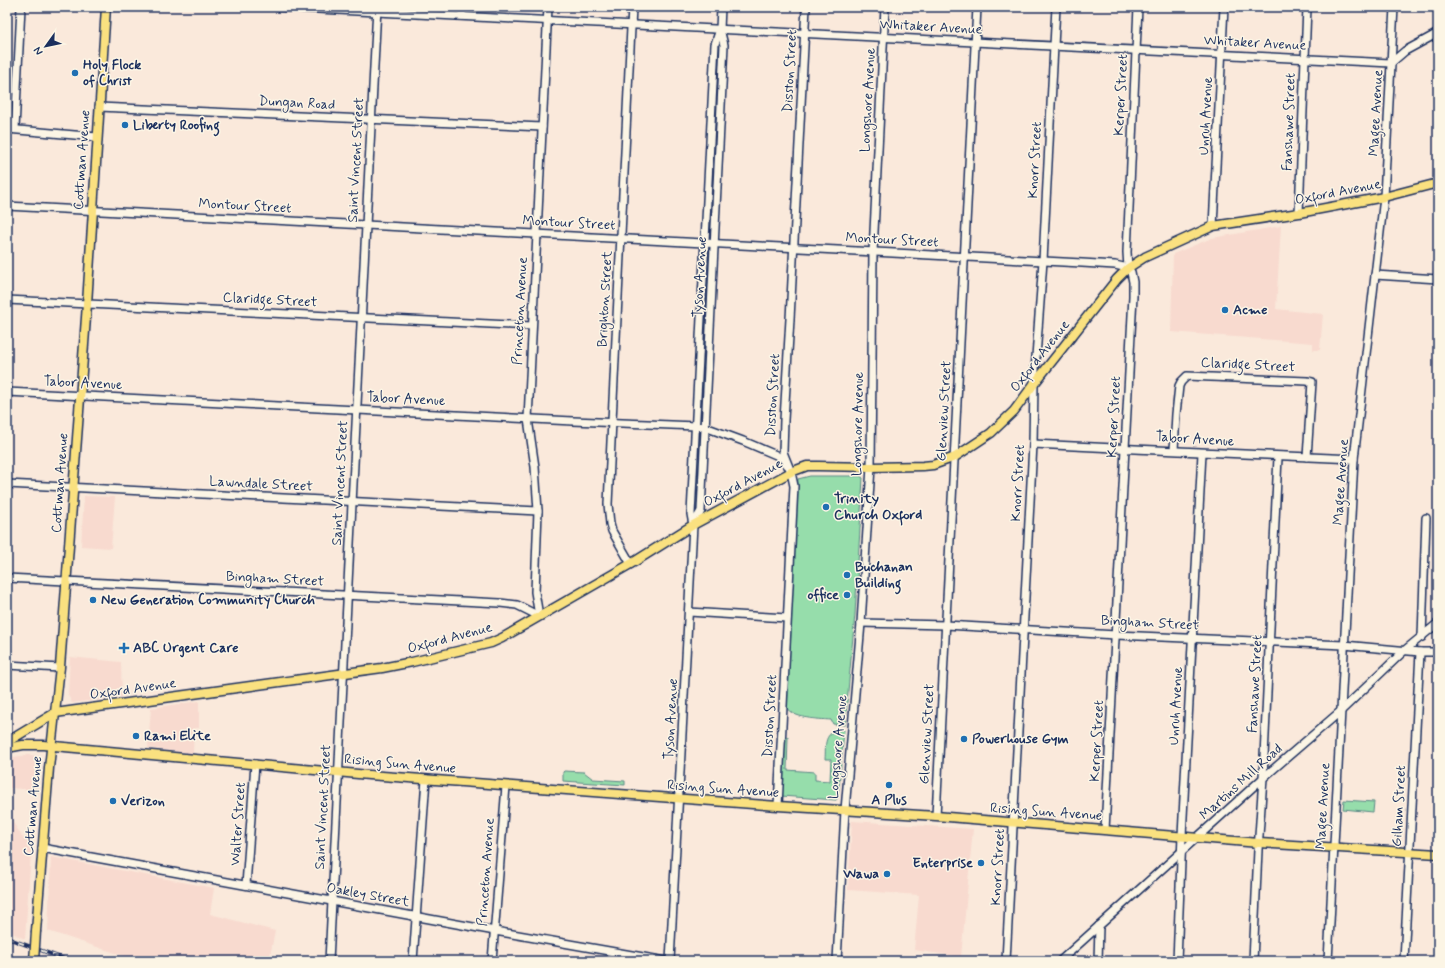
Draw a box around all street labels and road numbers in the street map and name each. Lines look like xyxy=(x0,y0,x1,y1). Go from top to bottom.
street label: Whitaker Avenue xyxy=(879,15,983,39)
street label: Disston Street xyxy=(779,29,801,113)
street label: Whitaker Avenue xyxy=(1203,31,1307,55)
street label: Longshore Avenue xyxy=(856,47,881,153)
street label: Kerper Street xyxy=(1110,54,1132,136)
street label: Magee Avenue xyxy=(1365,69,1389,157)
street label: Fanshawe Street xyxy=(1278,73,1300,171)
street label: Unruh Avenue xyxy=(1195,76,1217,156)
street label: Dungan Road xyxy=(258,92,336,115)
street label: Saint Vincent Street xyxy=(344,97,368,223)
street label: Cottman Avenue xyxy=(70,109,94,211)
street label: Knorr Street xyxy=(1024,121,1046,199)
street label: Oxford Avenue xyxy=(1294,175,1383,211)
street label: Montour Street xyxy=(198,195,292,217)
street label: Montour Street xyxy=(522,212,616,234)
street label: Montour Street xyxy=(845,229,939,251)
street label: Tyson Avenue xyxy=(689,236,711,318)
street label: Brighton Street xyxy=(593,250,618,348)
street label: Princeton Avenue xyxy=(508,256,532,366)
street label: Claridge Street xyxy=(222,289,318,313)
street label: Oxford Avenue xyxy=(1006,316,1075,397)
street label: Disston Street xyxy=(762,353,784,437)
street label: Claridge Street xyxy=(1200,354,1296,378)
street label: Glenview Street xyxy=(932,360,956,462)
street label: Longshore Avenue xyxy=(848,371,869,476)
street label: Tabor Avenue xyxy=(43,372,123,394)
street label: Kerper Street xyxy=(1103,376,1125,458)
street label: Tabor Avenue xyxy=(366,388,446,410)
street label: Saint Vincent Street xyxy=(328,420,352,546)
street label: Tabor Avenue xyxy=(1155,427,1235,451)
street label: Cottman Avenue xyxy=(48,432,72,534)
street label: Magee Avenue xyxy=(1329,438,1355,526)
street label: Knorr Street xyxy=(1007,444,1029,522)
street label: Oxford Avenue xyxy=(700,455,787,513)
street label: Lawndale Street xyxy=(209,472,314,496)
street label: Bingham Street xyxy=(225,567,325,592)
street label: Bingham Street xyxy=(1100,611,1200,636)
street label: Oxford Avenue xyxy=(406,618,495,660)
street label: Fanshawe Street xyxy=(1243,634,1267,734)
street label: Unruh Avenue xyxy=(1165,666,1187,746)
street label: Oxford Avenue xyxy=(89,674,178,706)
street label: Disston Street xyxy=(759,674,781,758)
street label: Tyson Avenue xyxy=(660,678,682,760)
street label: Glenview Street xyxy=(915,683,939,785)
street label: Longshore Avenue xyxy=(824,694,853,800)
street label: Kerper Street xyxy=(1086,700,1108,782)
street label: Martins Mill Road xyxy=(1196,740,1286,824)
street label: Saint Vincent Street xyxy=(311,744,335,870)
street label: Rising Sun Avenue xyxy=(343,750,457,778)
street label: Cottman Avenue xyxy=(20,755,46,857)
street label: Magee Avenue xyxy=(1312,762,1336,850)
street label: Gilham Street xyxy=(1388,765,1410,847)
street label: Rising Sun Avenue xyxy=(666,776,780,802)
street label: Walter Street xyxy=(226,782,250,866)
street label: Rising Sun Avenue xyxy=(989,799,1103,825)
street label: Princeton Avenue xyxy=(473,817,499,927)
street label: Knorr Street xyxy=(987,828,1009,906)
street label: Oakley Street xyxy=(325,879,412,911)

